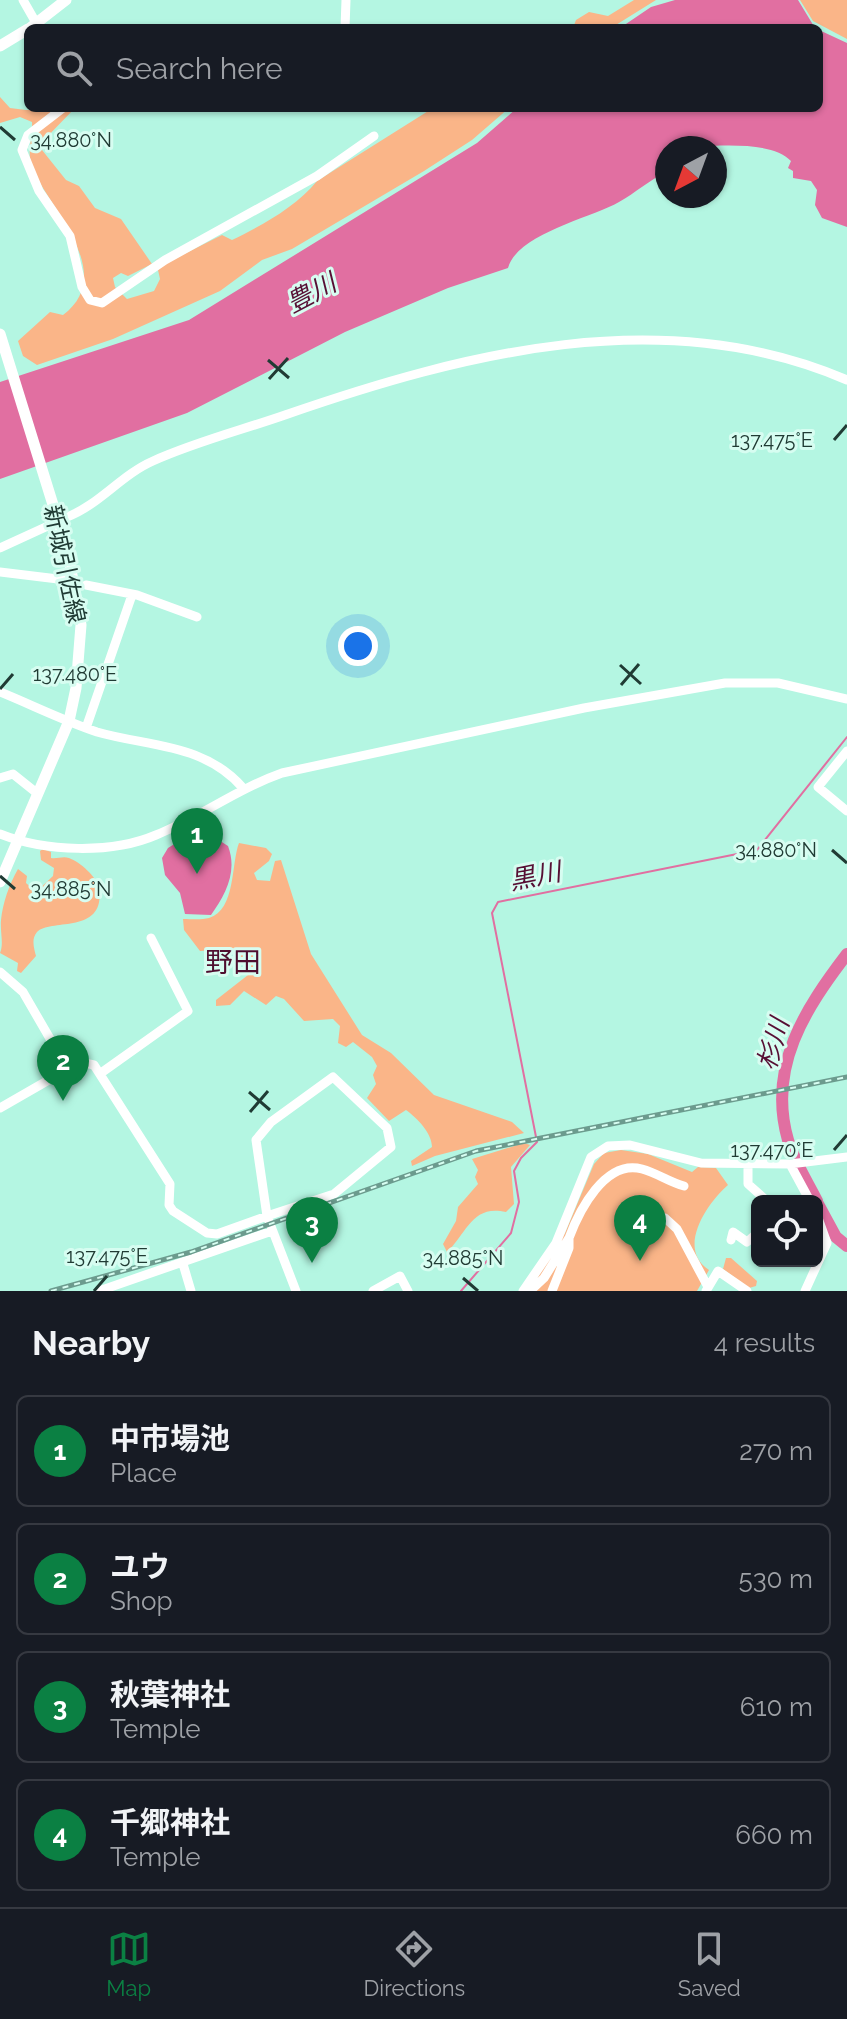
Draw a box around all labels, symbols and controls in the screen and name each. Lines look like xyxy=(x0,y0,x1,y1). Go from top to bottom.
search box xyxy=(24,24,823,112)
icon: search xyxy=(52,46,96,90)
text: Search here xyxy=(116,51,283,86)
text: 34.880°N xyxy=(30,128,112,152)
north arrow xyxy=(655,136,727,208)
water label: 豊川 xyxy=(281,266,344,318)
text: 137.475°E xyxy=(731,428,813,452)
street label: 新城引佐線 xyxy=(38,502,92,626)
your location xyxy=(338,626,378,666)
text: 137.480°E xyxy=(33,662,117,686)
pin: 1 xyxy=(171,808,223,874)
text: 34.880°N xyxy=(735,838,817,862)
water label: 黒川 xyxy=(507,856,566,896)
text: 34.885°N xyxy=(31,877,111,901)
district label: 野田 xyxy=(205,946,261,979)
water label: 杉川 xyxy=(751,1012,795,1073)
pin: 2 xyxy=(37,1035,89,1101)
text: 137.470°E xyxy=(730,1138,814,1162)
pin: 4 xyxy=(614,1195,666,1261)
map controls xyxy=(751,1195,823,1267)
button: locate xyxy=(751,1195,823,1267)
pin: 3 xyxy=(286,1197,338,1263)
text: 137.475°E xyxy=(66,1244,148,1268)
text: 34.885°N xyxy=(423,1246,503,1270)
text: Nearby xyxy=(32,1323,150,1363)
text: 4 results xyxy=(714,1328,815,1358)
text: 中市場池 xyxy=(110,1421,230,1456)
text: 1 xyxy=(54,1436,66,1466)
text: 270 m xyxy=(739,1436,813,1466)
text: Place xyxy=(110,1458,177,1488)
text: ユウ xyxy=(110,1549,170,1584)
text: 2 xyxy=(53,1564,67,1594)
text: 530 m xyxy=(739,1564,813,1594)
text: Shop xyxy=(110,1586,172,1616)
text: 秋葉神社 xyxy=(110,1677,230,1712)
text: 3 xyxy=(53,1692,67,1722)
text: 610 m xyxy=(740,1692,813,1722)
text: Temple xyxy=(110,1714,200,1744)
text: 千郷神社 xyxy=(110,1805,230,1840)
text: 4 xyxy=(53,1820,67,1850)
text: 660 m xyxy=(735,1820,813,1850)
text: Temple xyxy=(110,1842,200,1872)
tab: Map xyxy=(106,1927,151,2001)
tab: Directions xyxy=(364,1927,465,2001)
tab: Saved xyxy=(678,1927,741,2001)

